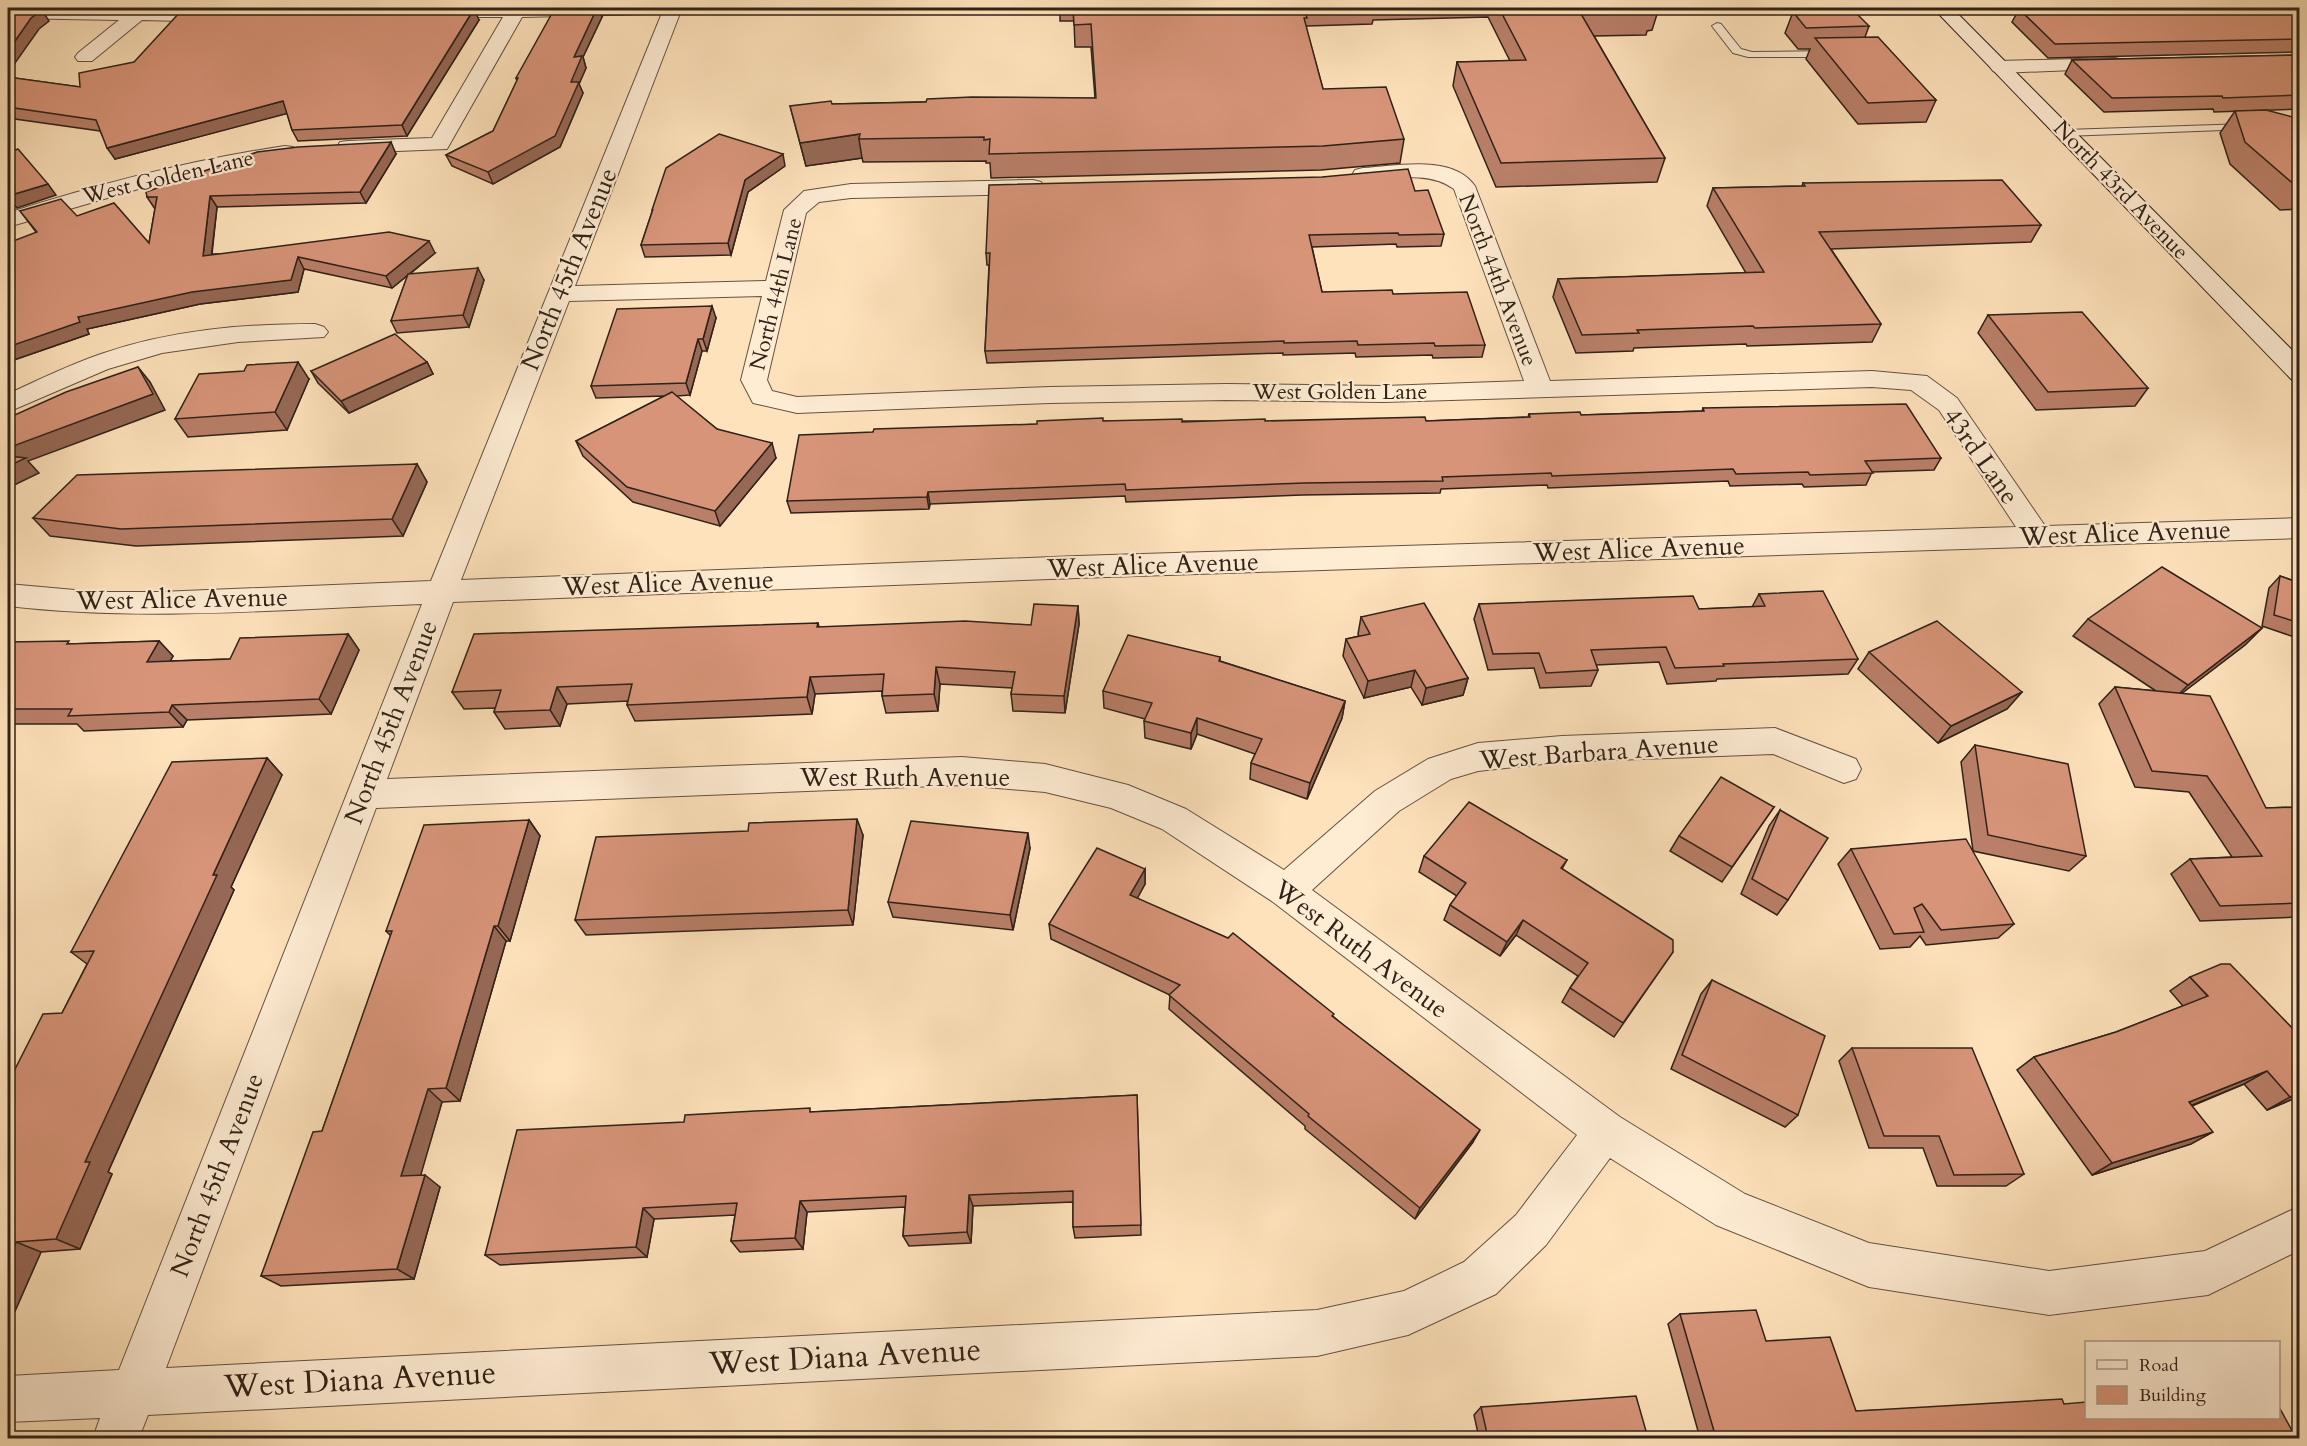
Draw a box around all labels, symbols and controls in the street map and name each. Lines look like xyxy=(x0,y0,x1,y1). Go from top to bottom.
street label: North 43rd Avenue xyxy=(2047,114,2195,266)
street label: West Golden Lane xyxy=(78,143,257,212)
street label: North 45th Avenue xyxy=(512,162,626,376)
street label: North 44th Avenue xyxy=(1451,189,1545,371)
street label: North 44th Lane xyxy=(743,214,809,374)
street label: West Golden Lane xyxy=(1252,377,1427,407)
street label: 43rd Lane xyxy=(1935,401,2027,511)
street label: West Alice Avenue xyxy=(2018,512,2231,554)
street label: West Alice Avenue xyxy=(1532,528,1745,570)
street label: West Alice Avenue xyxy=(1046,544,1259,586)
street label: West Alice Avenue xyxy=(561,562,774,604)
street label: West Alice Avenue xyxy=(75,580,288,618)
street label: North 45th Avenue xyxy=(336,615,446,829)
street label: West Barbara Avenue xyxy=(1477,726,1720,778)
street label: West Ruth Avenue xyxy=(799,760,1010,795)
street label: West Ruth Avenue xyxy=(1266,871,1456,1026)
street label: North 45th Avenue xyxy=(162,1068,272,1282)
street label: West Diana Avenue xyxy=(707,1328,982,1386)
legend xyxy=(2085,1341,2280,1419)
street label: West Diana Avenue xyxy=(222,1351,497,1409)
text: Road xyxy=(2139,1353,2179,1378)
text: Building xyxy=(2139,1383,2207,1408)

